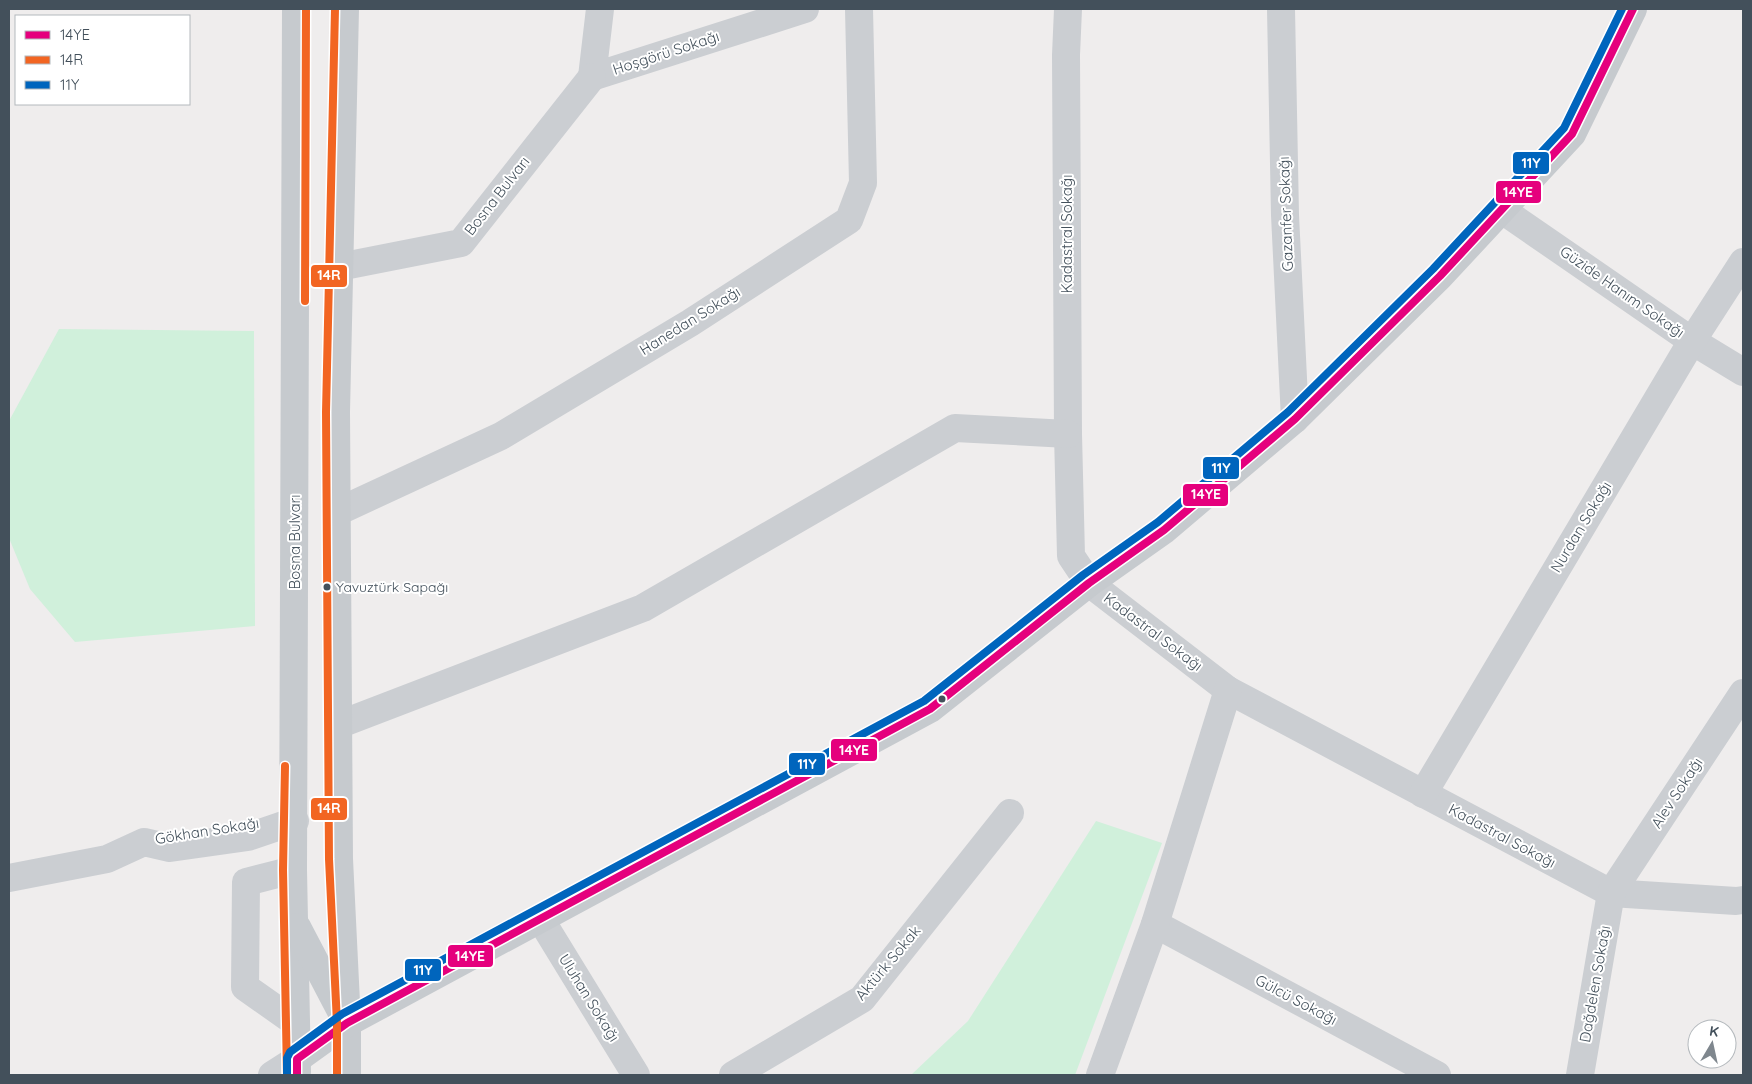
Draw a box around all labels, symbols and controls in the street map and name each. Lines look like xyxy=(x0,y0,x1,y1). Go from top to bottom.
legend xyxy=(15,15,190,105)
text: 14YE xyxy=(60,25,90,44)
street label: Hoşgörü Sokağı xyxy=(610,26,721,79)
text: 14R xyxy=(60,50,83,69)
text: 11Y xyxy=(60,75,80,94)
line badge: 11Y xyxy=(1512,151,1550,175)
street label: Bosna Bulvarı xyxy=(460,152,533,239)
text: 11Y xyxy=(1521,154,1541,172)
street label: Gazanfer Sokağı xyxy=(1274,156,1297,272)
street label: Kadastral Sokağı xyxy=(1057,175,1076,293)
line badge: 14YE xyxy=(1495,180,1542,204)
text: 14YE xyxy=(1503,183,1533,201)
street label: Güzide Hanım Sokağı xyxy=(1556,241,1688,342)
line badge: 14R xyxy=(310,264,348,288)
text: 14R xyxy=(317,266,341,284)
street label: Hanedan Sokağı xyxy=(636,282,744,359)
line badge: 11Y xyxy=(1202,456,1240,480)
text: 11Y xyxy=(1211,459,1231,477)
street label: Nurdan Sokağı xyxy=(1546,478,1615,576)
line badge: 14YE xyxy=(1182,483,1229,507)
text: 14YE xyxy=(1191,485,1221,503)
street label: Bosna Bulvarı xyxy=(285,494,304,590)
place label: Yavuztürk Sapağı xyxy=(336,578,448,596)
marker: Yavuztürk Sapağı xyxy=(322,582,332,592)
street label: Kadastral Sokağı xyxy=(1100,588,1206,675)
unlabelled marker xyxy=(937,694,947,704)
line badge: 14YE xyxy=(830,738,878,762)
text: 14YE xyxy=(839,741,869,759)
line badge: 11Y xyxy=(788,752,826,776)
street label: Alev Sokağı xyxy=(1647,754,1706,832)
text: 11Y xyxy=(797,755,817,773)
line badge: 14R xyxy=(310,797,348,821)
text: 14R xyxy=(317,799,341,817)
street label: Kadastral Sokağı xyxy=(1445,799,1559,872)
street label: Gökhan Sokağı xyxy=(154,813,260,848)
street label: Aktürk Sokak xyxy=(851,921,924,1004)
street label: Dağdelen Sokağı xyxy=(1575,924,1614,1044)
line badge: 14YE xyxy=(447,944,494,968)
text: 14YE xyxy=(455,947,485,965)
street label: Uluhan Sokağı xyxy=(555,950,624,1045)
line badge: 11Y xyxy=(404,958,442,982)
text: 11Y xyxy=(413,961,433,979)
street label: Gülcü Sokağı xyxy=(1252,970,1340,1029)
north arrow xyxy=(1687,1019,1737,1069)
text: K xyxy=(1708,1022,1720,1041)

